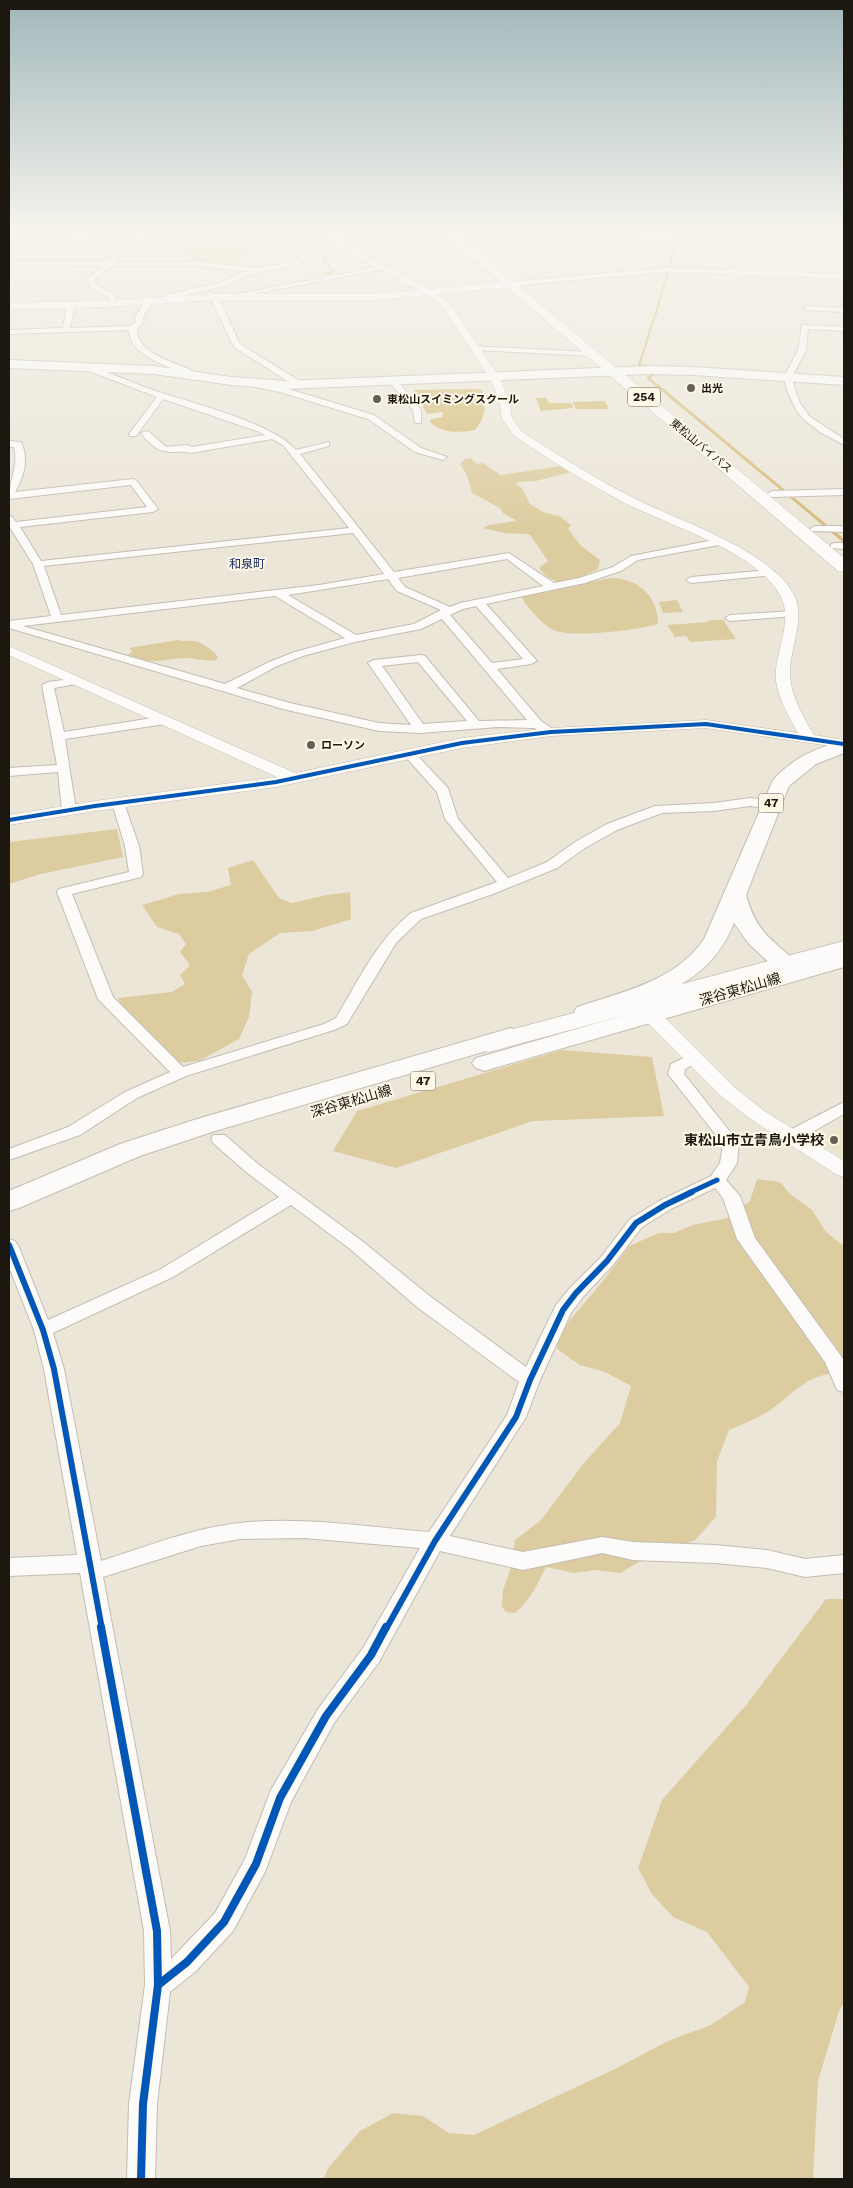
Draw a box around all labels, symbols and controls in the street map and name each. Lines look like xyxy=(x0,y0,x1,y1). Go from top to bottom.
marker: 出光 xyxy=(685,382,697,394)
place label: 出光 xyxy=(701,382,723,395)
road number: 254 xyxy=(628,388,660,407)
marker: 東松山スイミングスクール xyxy=(371,393,383,405)
place label: 東松山スイミングスクール xyxy=(387,393,519,406)
street label: 東松山バイパス xyxy=(667,416,735,476)
district label: 和泉町 xyxy=(229,557,265,571)
marker: ローソン xyxy=(305,739,317,751)
place label: ローソン xyxy=(321,739,365,752)
road number: 47 xyxy=(758,794,784,812)
street label: 深谷東松山線 xyxy=(697,970,783,1008)
road number: 47 xyxy=(410,1072,436,1090)
street label: 深谷東松山線 xyxy=(308,1082,394,1120)
place label: 東松山市立青鳥小学校 xyxy=(684,1132,824,1148)
marker: 東松山市立青鳥小学校 xyxy=(828,1134,840,1146)

